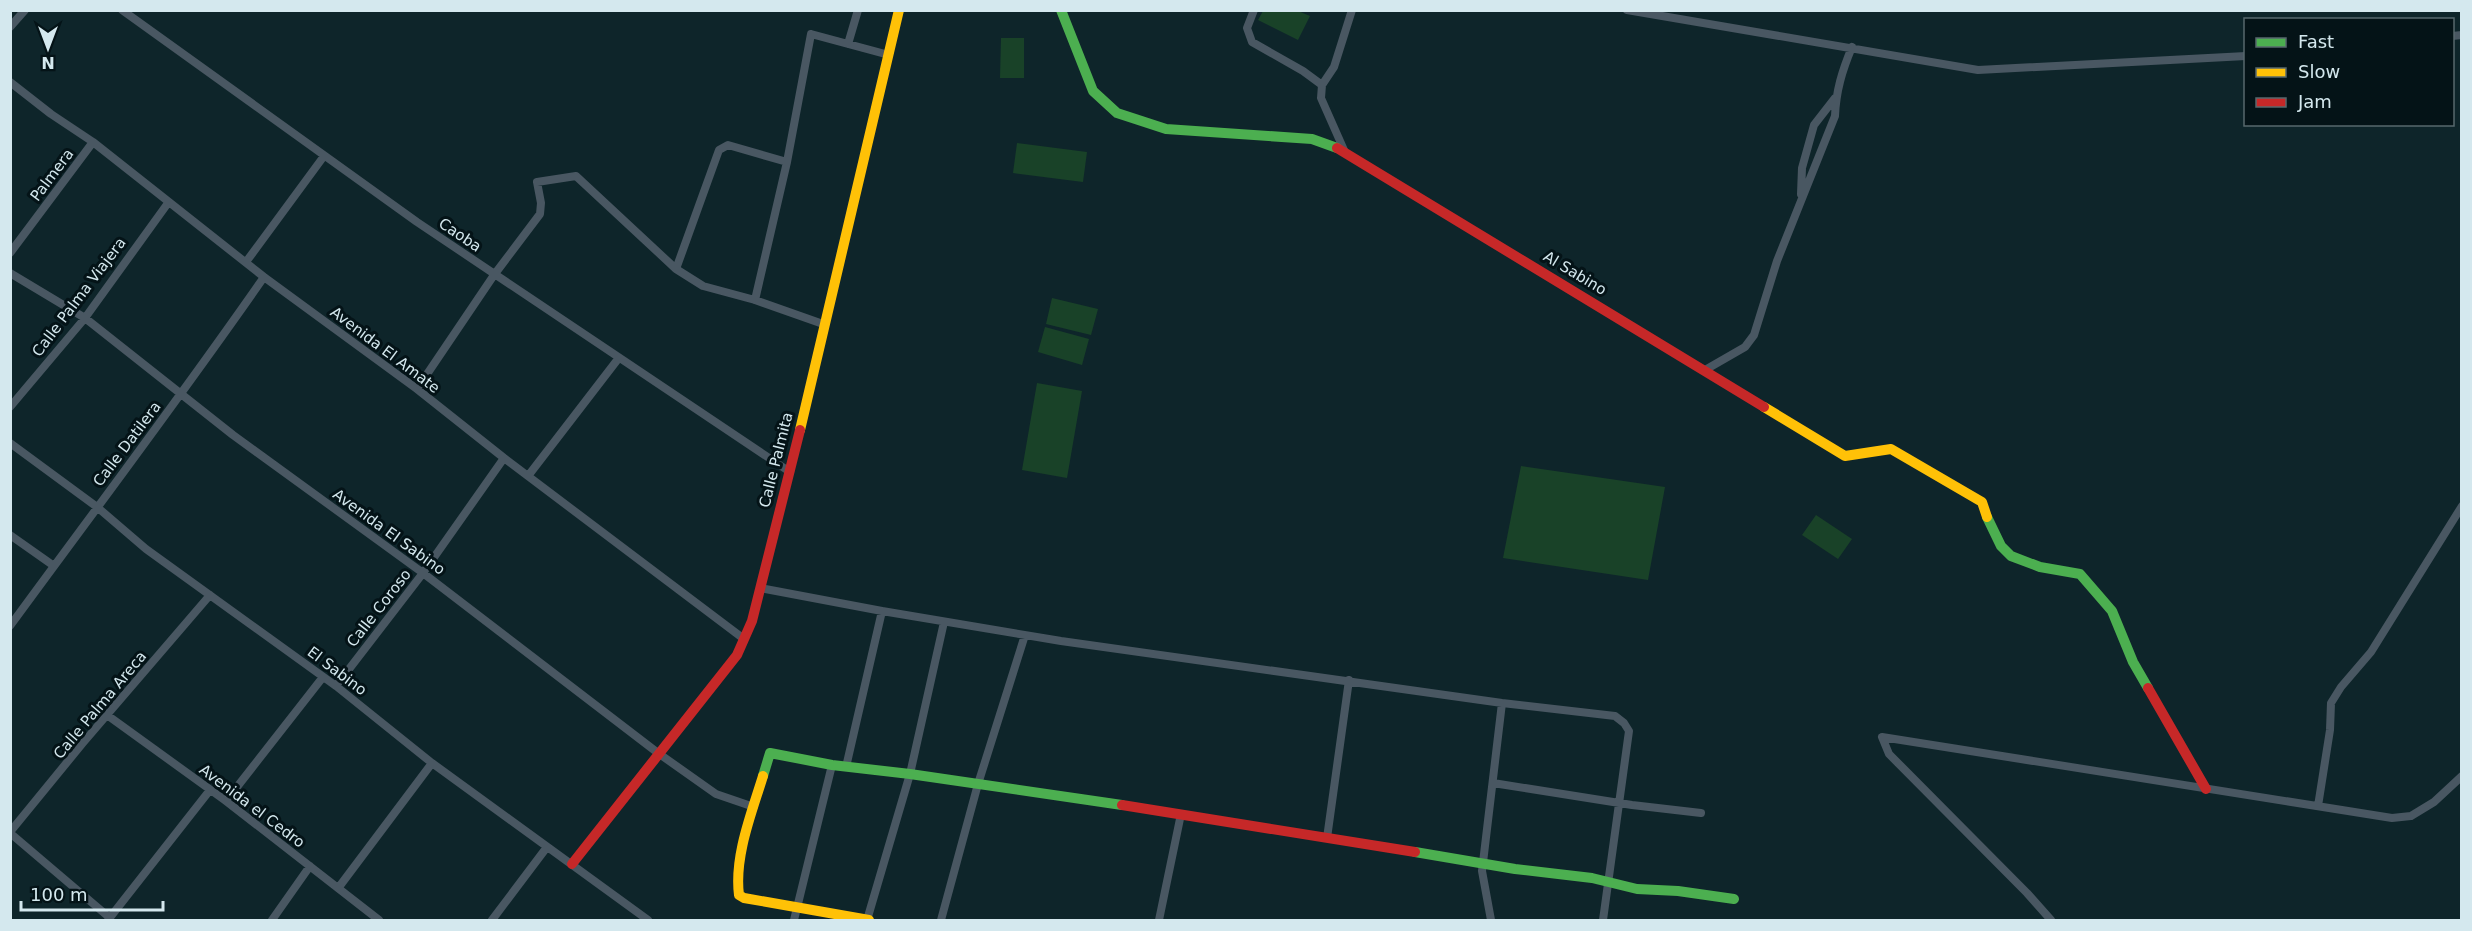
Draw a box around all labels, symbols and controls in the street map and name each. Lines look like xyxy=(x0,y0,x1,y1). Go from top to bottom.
north arrow xyxy=(18,18,78,78)
legend xyxy=(2244,18,2454,126)
text: Fast xyxy=(2298,31,2334,52)
text: N xyxy=(41,53,55,72)
text: Slow xyxy=(2298,61,2340,82)
text: Jam xyxy=(2297,91,2332,112)
street label: Palmera xyxy=(26,145,78,205)
street label: Caoba xyxy=(435,214,485,256)
street label: Calle Palma Viajera xyxy=(28,234,130,360)
street label: Al Sabino xyxy=(1540,247,1610,299)
street label: Avenida El Amate xyxy=(327,303,443,397)
street label: Calle Datilera xyxy=(89,398,165,490)
street label: Calle Palmita xyxy=(755,410,797,510)
street label: Avenida El Sabino xyxy=(329,485,449,579)
street label: Calle Coroso xyxy=(343,566,415,650)
street label: El Sabino xyxy=(304,643,370,699)
street label: Calle Palma Areca xyxy=(50,647,150,763)
street label: Avenida el Cedro xyxy=(196,761,308,851)
scale bar xyxy=(21,874,164,912)
text: 100 m xyxy=(30,884,88,905)

